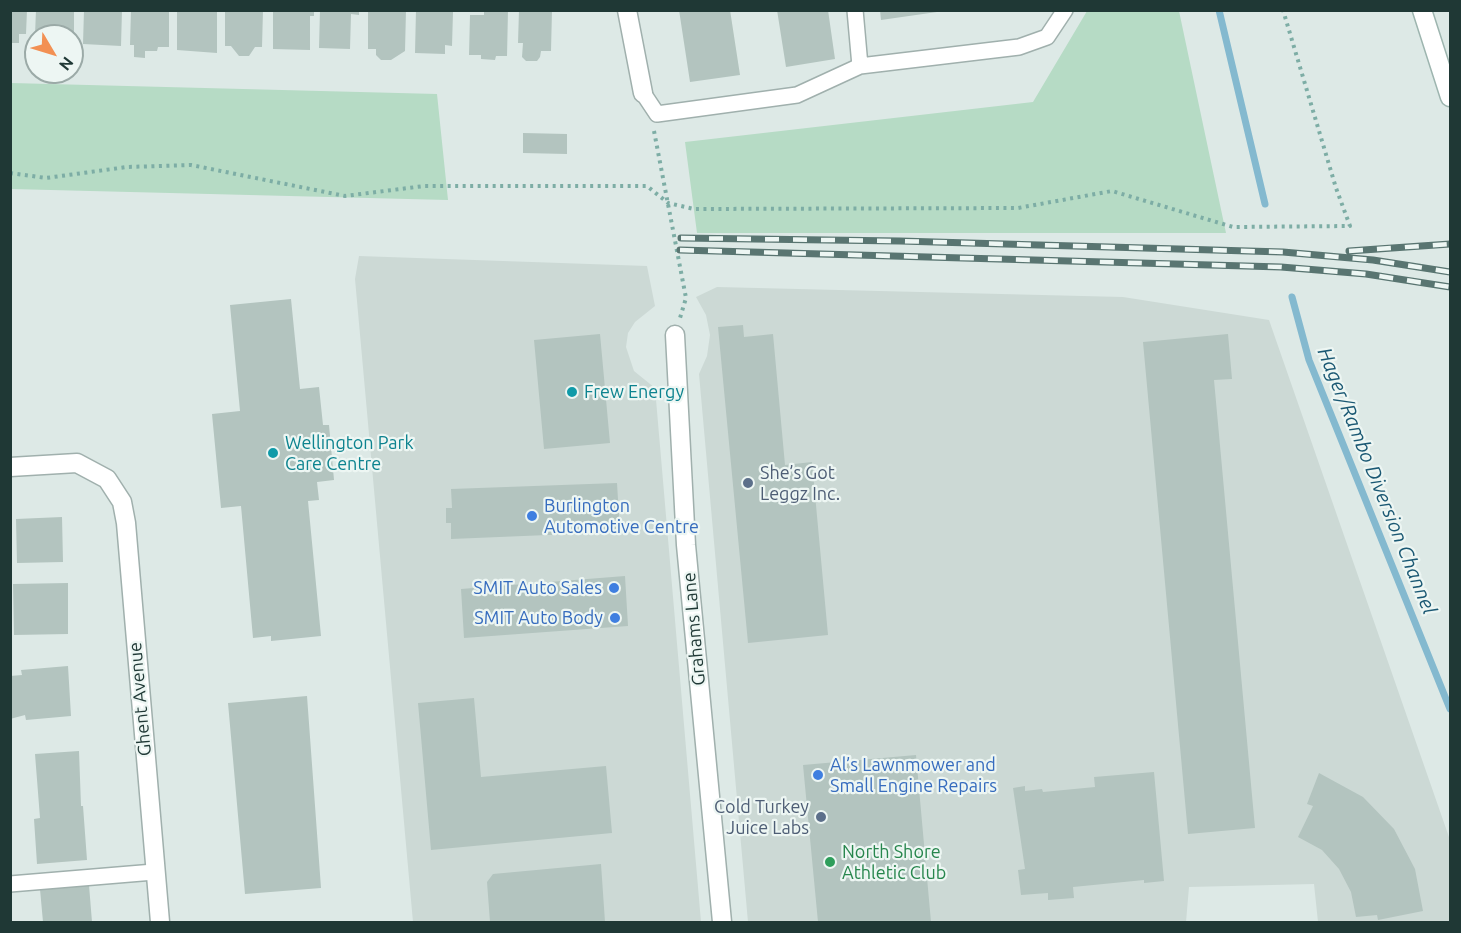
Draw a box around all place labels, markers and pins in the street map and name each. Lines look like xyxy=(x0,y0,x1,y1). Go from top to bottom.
place label: Frew Energy xyxy=(584,381,684,403)
marker: Frew Energy xyxy=(565,385,579,399)
place label: Wellington Park Care Centre xyxy=(285,432,413,474)
marker: Wellington Park Care Centre xyxy=(266,446,280,460)
place label: She’s Got Leggz Inc. xyxy=(760,462,840,504)
marker: She’s Got Leggz Inc. xyxy=(741,476,755,490)
place label: Burlington Automotive Centre xyxy=(544,495,699,538)
marker: Burlington Automotive Centre xyxy=(525,509,539,523)
place label: SMIT Auto Sales xyxy=(473,577,602,599)
marker: SMIT Auto Sales xyxy=(607,581,621,595)
place label: SMIT Auto Body xyxy=(474,607,603,629)
marker: SMIT Auto Body xyxy=(608,611,622,625)
place label: Al’s Lawnmower and Small Engine Repairs xyxy=(830,754,997,796)
marker: Al’s Lawnmower and Small Engine Repairs xyxy=(811,768,825,782)
place label: Cold Turkey Juice Labs xyxy=(714,796,809,838)
marker: Cold Turkey Juice Labs xyxy=(814,810,828,824)
place label: North Shore Athletic Club xyxy=(842,841,946,884)
marker: North Shore Athletic Club xyxy=(823,855,837,869)

